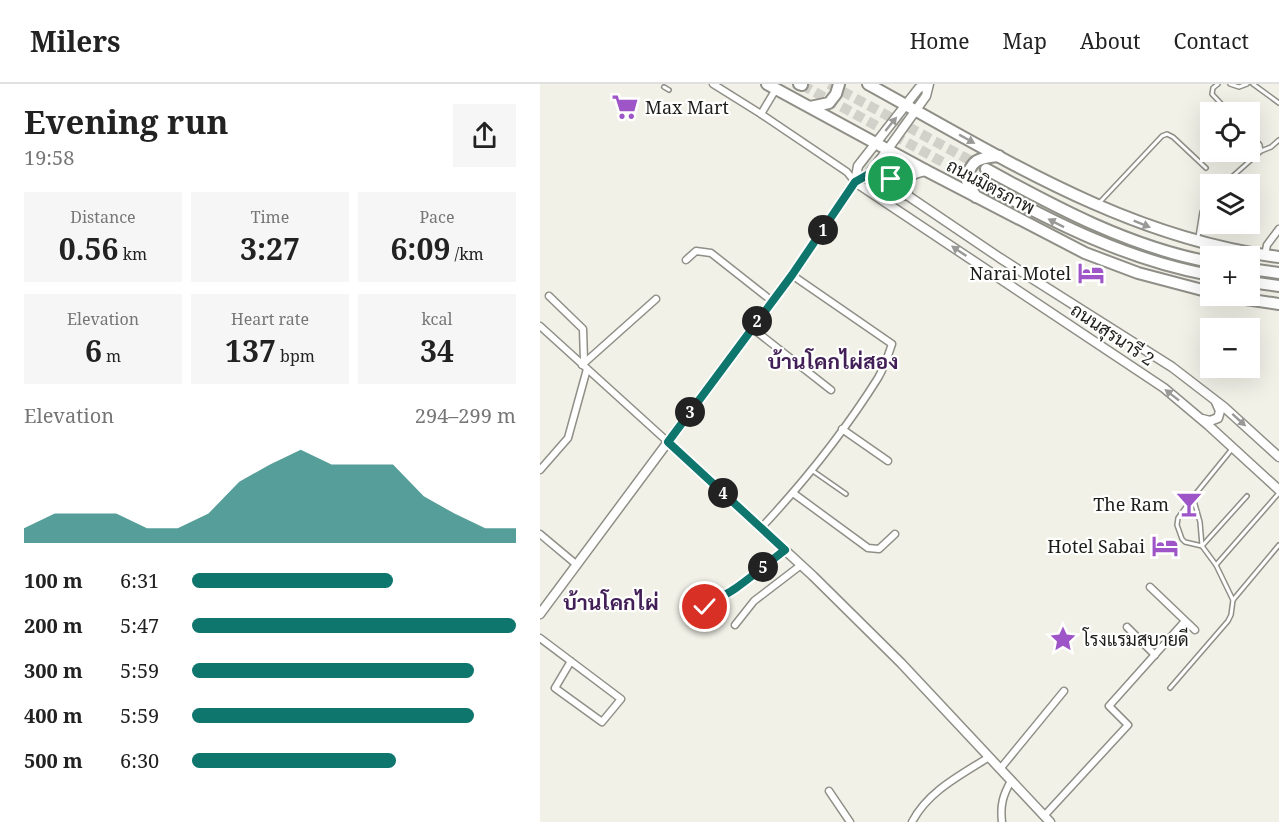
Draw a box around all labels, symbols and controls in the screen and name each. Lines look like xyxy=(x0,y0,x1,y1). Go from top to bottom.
text: Milers xyxy=(30,22,121,60)
text: Home xyxy=(910,27,970,55)
text: Map xyxy=(1003,27,1047,55)
text: About xyxy=(1080,27,1141,55)
text: Contact xyxy=(1174,27,1249,55)
supermarket icon: Max Mart xyxy=(610,92,640,122)
place label: Max Mart xyxy=(645,95,729,119)
text: Evening run xyxy=(24,99,228,144)
map controls xyxy=(1200,102,1260,378)
button: locate xyxy=(1200,102,1260,162)
button: share xyxy=(453,104,516,167)
one-way arrow xyxy=(885,116,898,132)
one-way arrow xyxy=(958,134,975,144)
text: 19:58 xyxy=(24,144,74,171)
pin xyxy=(865,153,916,204)
street label: ถนนมิตรภาพ xyxy=(943,153,1039,219)
icon: arrive xyxy=(874,162,907,195)
button: layers xyxy=(1200,174,1260,234)
text: Distance xyxy=(70,206,136,228)
text: Time xyxy=(251,206,289,228)
text: Pace xyxy=(419,206,455,228)
pin: 1 xyxy=(808,215,838,245)
one-way arrow xyxy=(1047,218,1064,228)
text: 1 xyxy=(818,219,828,241)
one-way arrow xyxy=(1133,219,1151,229)
text: 0.56 xyxy=(59,228,119,269)
text: 3:27 xyxy=(240,228,300,269)
text: 6:09 xyxy=(390,228,450,269)
text: km xyxy=(119,243,147,265)
text: /km xyxy=(450,243,484,265)
one-way arrow xyxy=(950,245,967,256)
button: + xyxy=(1200,246,1260,306)
hotel icon: Narai Motel xyxy=(1076,258,1106,288)
place label: Narai Motel xyxy=(970,261,1071,285)
street label: ถนนสุรนารี 2 xyxy=(1066,297,1160,372)
pin: 2 xyxy=(742,306,772,336)
text: Elevation xyxy=(67,308,139,330)
text: Heart rate xyxy=(231,308,309,330)
text: kcal xyxy=(422,308,452,330)
text: 2 xyxy=(752,310,762,332)
button: − xyxy=(1200,318,1260,378)
text: 6 xyxy=(85,330,102,371)
text: 137 xyxy=(225,330,276,371)
text: 34 xyxy=(420,330,454,371)
text: m xyxy=(102,345,121,367)
text: bpm xyxy=(276,345,315,367)
district label: บ้านโคกไผ่สอง xyxy=(768,347,898,375)
one-way arrow xyxy=(1165,390,1180,402)
pin: 3 xyxy=(675,397,705,427)
text: 3 xyxy=(685,401,695,423)
text: Elevation xyxy=(24,402,114,429)
text: 294–299 m xyxy=(415,402,516,429)
one-way arrow xyxy=(1231,413,1246,426)
pin: 4 xyxy=(708,478,738,508)
text: 4 xyxy=(718,482,728,504)
bar icon: The Ram xyxy=(1174,489,1204,519)
place label: The Ram xyxy=(1093,492,1169,516)
hotel icon: Hotel Sabai xyxy=(1150,531,1180,561)
place label: Hotel Sabai xyxy=(1047,534,1145,558)
pin: 5 xyxy=(748,552,778,582)
text: 5 xyxy=(758,556,768,578)
text: 100 m xyxy=(24,567,83,594)
text: 6:31 xyxy=(120,567,159,594)
pin xyxy=(679,581,730,632)
district label: บ้านโคกไผ่ xyxy=(563,588,659,616)
icon: check xyxy=(688,590,721,623)
text: 200 m xyxy=(24,612,83,639)
text: 5:47 xyxy=(120,612,159,639)
place icon: โรงแรมสบายดี xyxy=(1048,624,1078,654)
place label: โรงแรมสบายดี xyxy=(1082,627,1189,651)
text: 300 m xyxy=(24,657,83,684)
text: 5:59 xyxy=(120,657,159,684)
text: 400 m xyxy=(24,702,83,729)
text: 5:59 xyxy=(120,702,159,729)
text: 500 m xyxy=(24,747,83,774)
text: 6:30 xyxy=(120,747,159,774)

